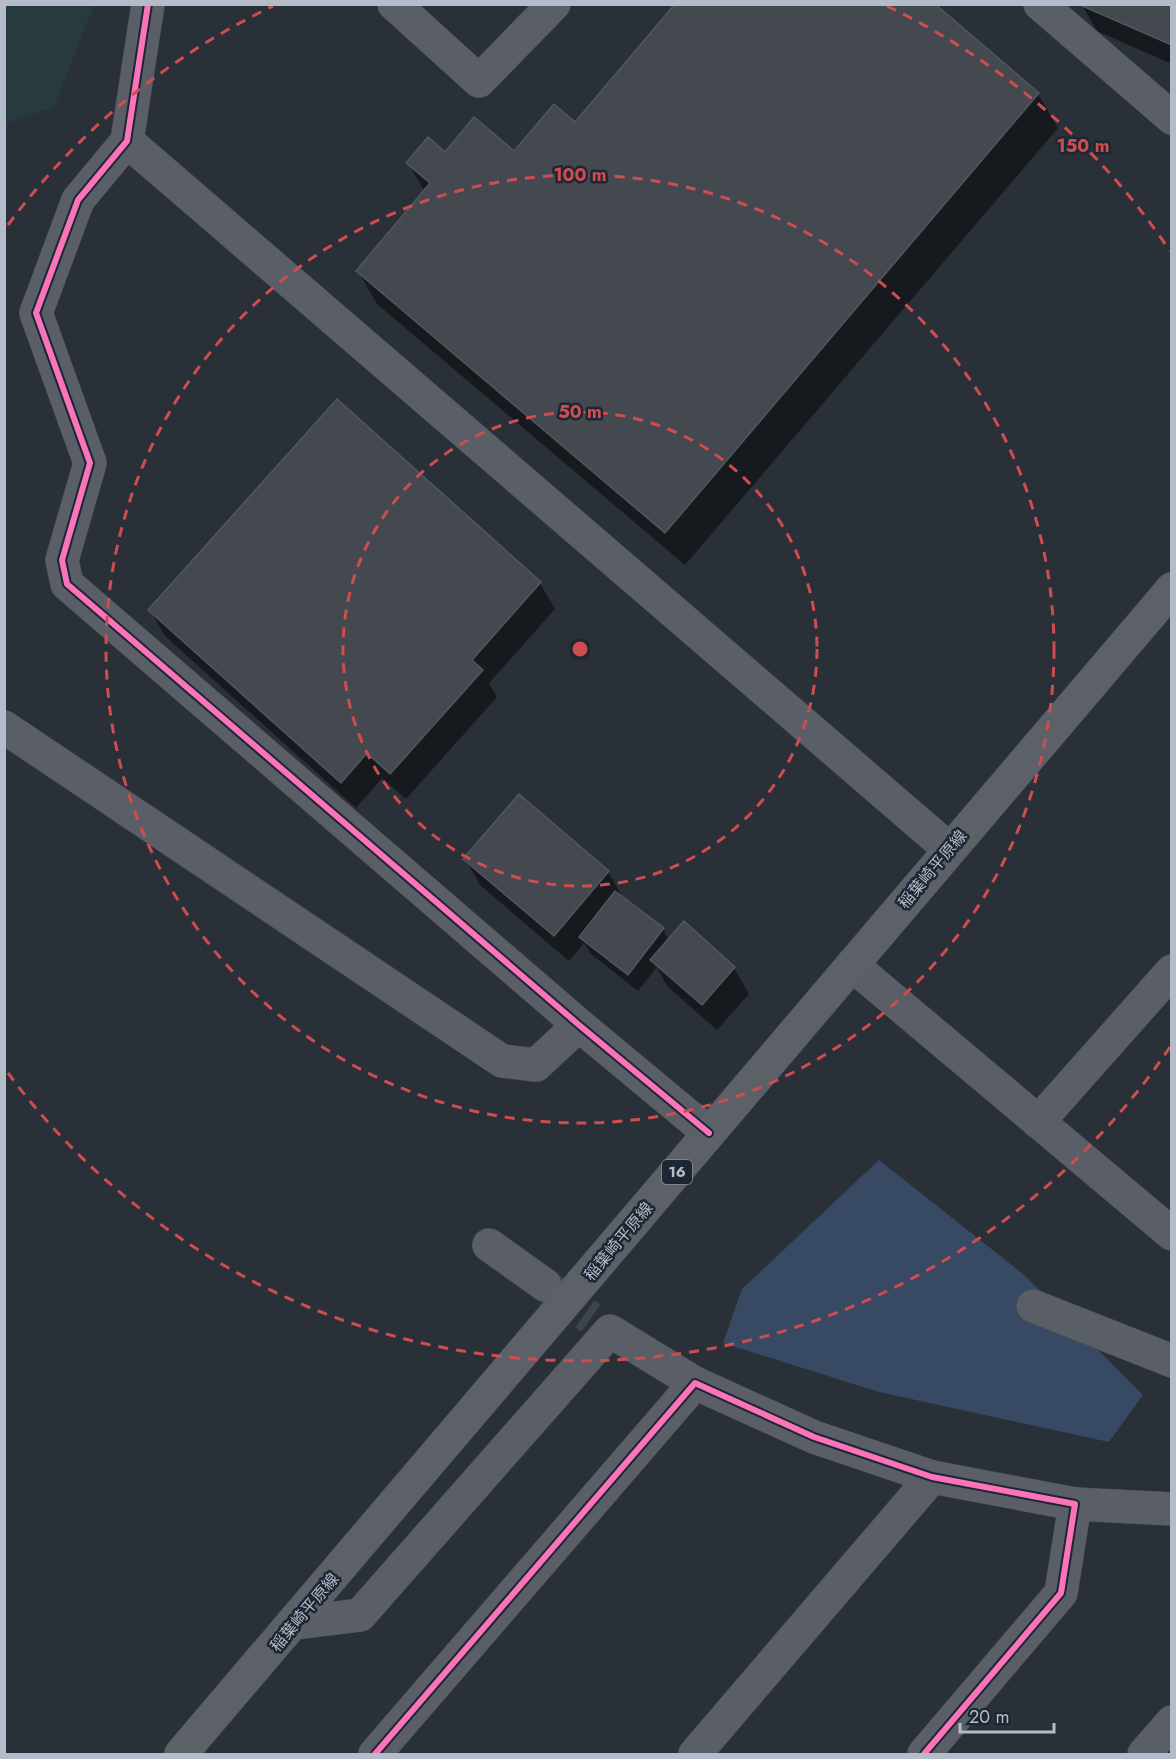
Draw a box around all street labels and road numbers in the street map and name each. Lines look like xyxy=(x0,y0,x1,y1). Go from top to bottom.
street label: 稲葉崎平原線 xyxy=(893,825,972,913)
road number: 16 xyxy=(662,1160,692,1184)
street label: 稲葉崎平原線 xyxy=(579,1197,658,1285)
street label: 稲葉崎平原線 xyxy=(265,1568,344,1656)

